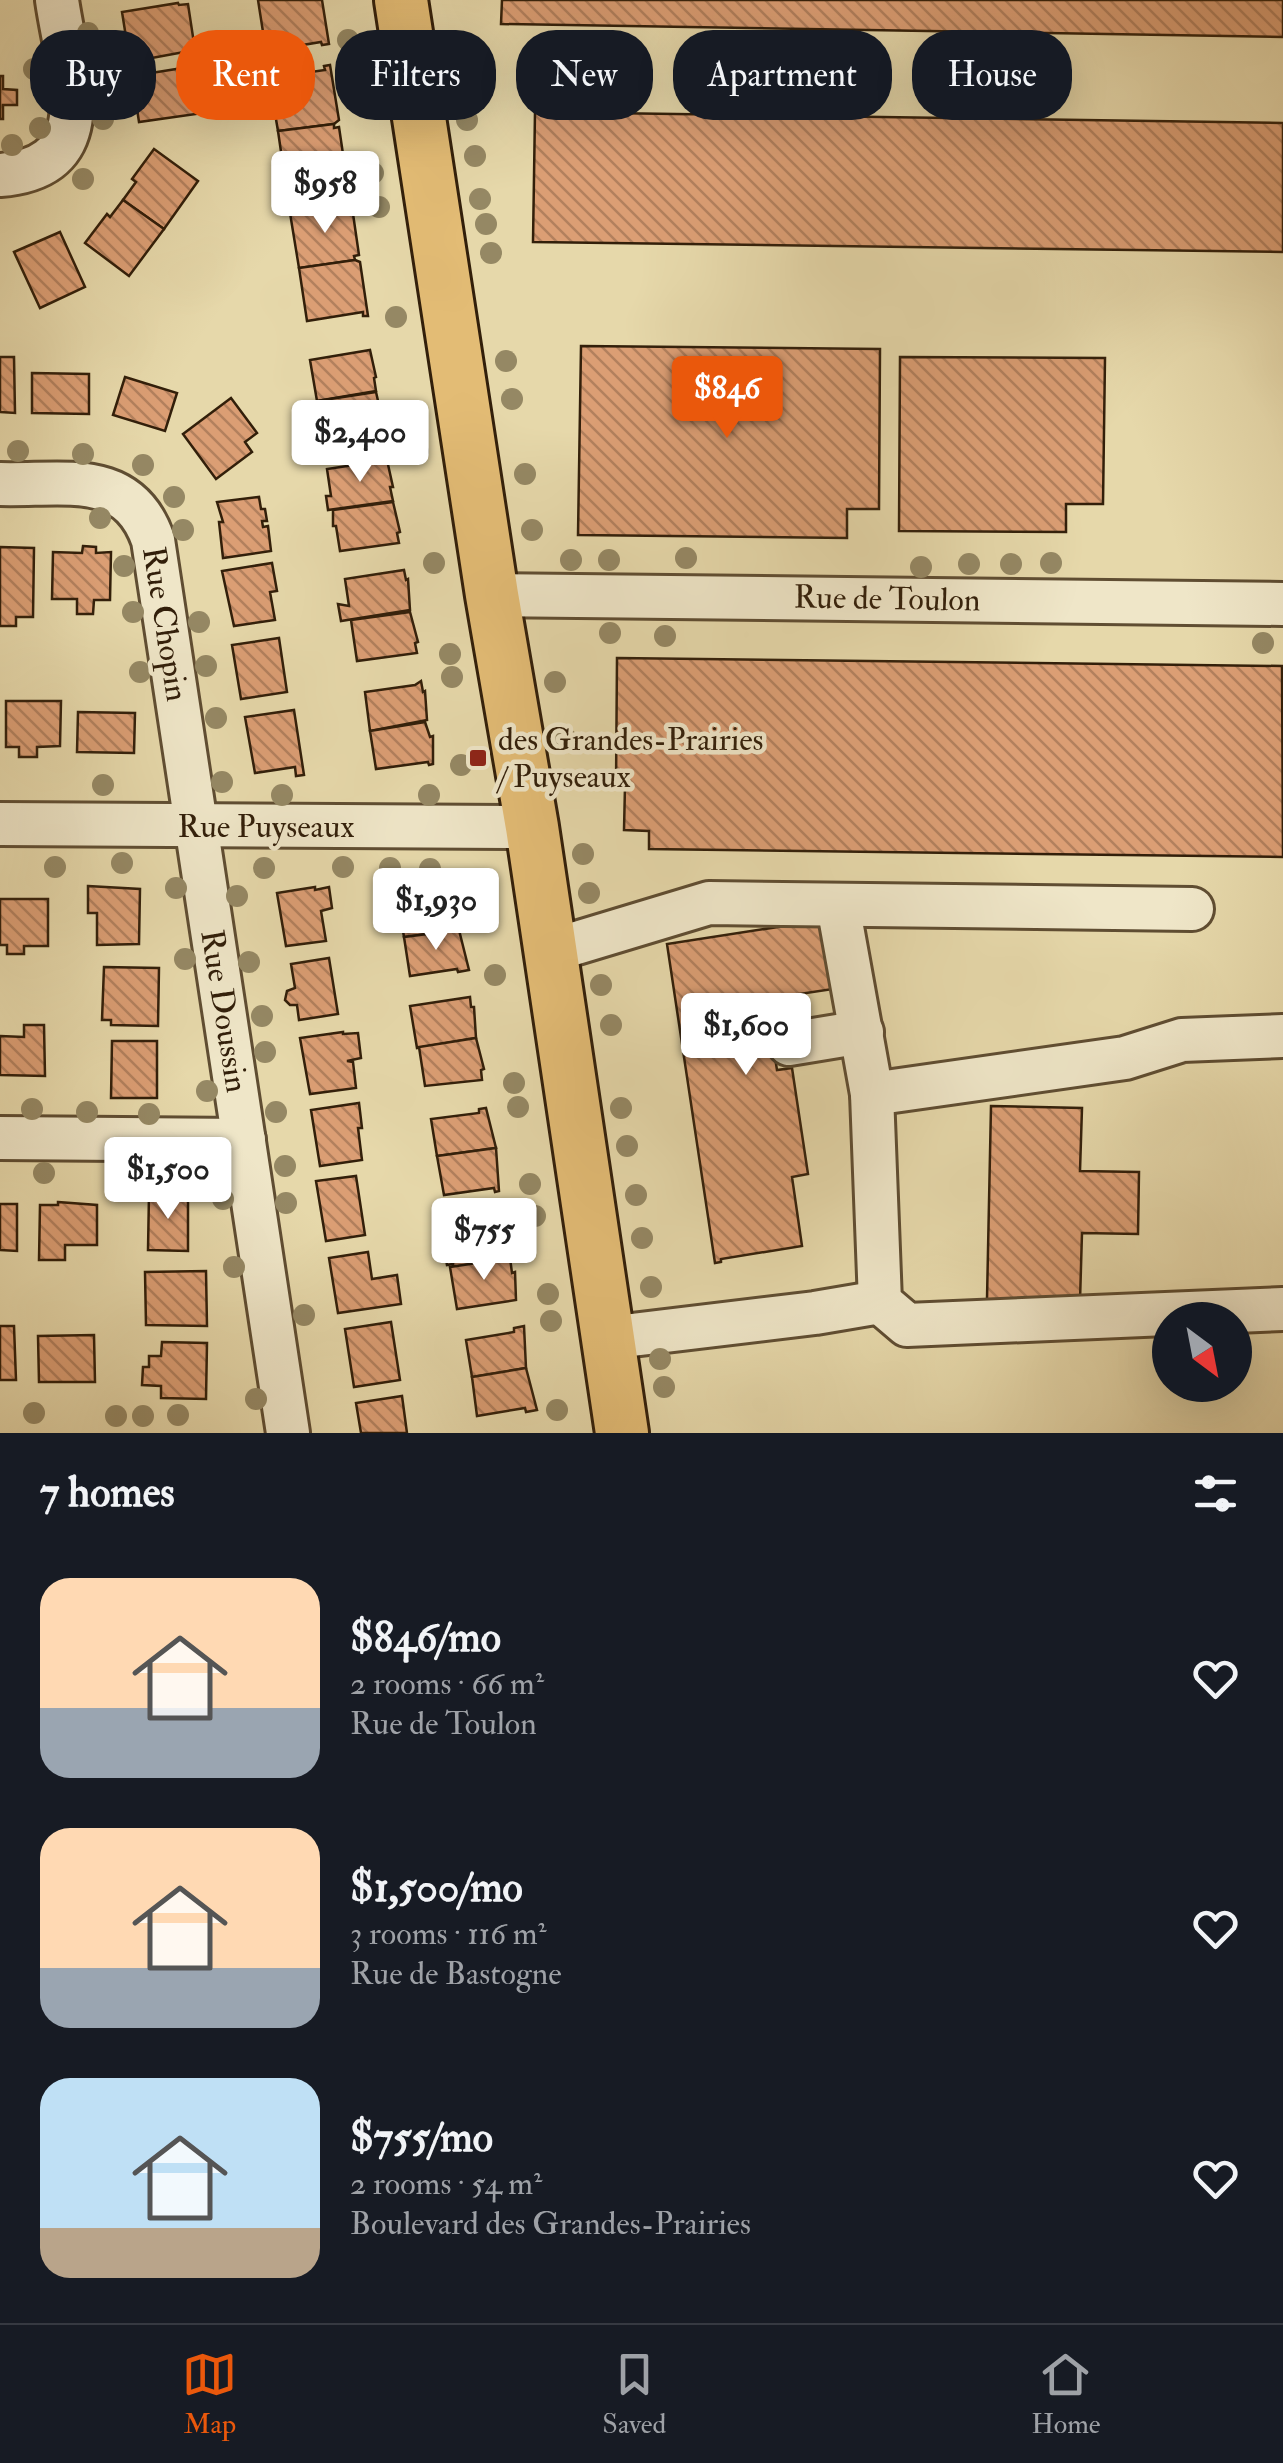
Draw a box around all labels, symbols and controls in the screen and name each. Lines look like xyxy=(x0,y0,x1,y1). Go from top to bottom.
chip: Buy xyxy=(30,30,156,120)
chip: Rent xyxy=(176,30,315,120)
chip: Filters xyxy=(335,30,496,120)
chip: New xyxy=(516,30,653,120)
chip: Apartment xyxy=(673,30,892,120)
chip: House xyxy=(912,30,1072,120)
pin: $958 xyxy=(266,151,384,236)
text: $958 xyxy=(293,163,357,203)
pin: $846 xyxy=(668,356,786,441)
text: $846 xyxy=(694,368,760,408)
pin: $2,400 xyxy=(279,400,441,485)
text: $2,400 xyxy=(314,412,406,452)
street label: Rue Chopin xyxy=(133,544,197,704)
street label: Rue de Toulon xyxy=(793,577,981,621)
place label: des Grandes-Prairies / Puyseaux xyxy=(496,720,764,797)
marker: des Grandes-Prairies / Puyseaux xyxy=(467,747,489,769)
street label: Rue Puyseaux xyxy=(178,807,354,847)
pin: $1,930 xyxy=(355,868,517,953)
text: $1,930 xyxy=(395,880,477,920)
street label: Rue Doussin xyxy=(191,927,257,1095)
pin: $1,600 xyxy=(665,993,827,1078)
text: $1,600 xyxy=(703,1005,789,1045)
pin: $1,500 xyxy=(87,1137,249,1222)
text: $1,500 xyxy=(126,1149,210,1189)
pin: $755 xyxy=(425,1198,543,1283)
text: $755 xyxy=(454,1210,514,1250)
north arrow xyxy=(1152,1302,1252,1402)
map controls xyxy=(1152,1302,1252,1402)
icon: filters xyxy=(1188,1466,1243,1521)
text: 7 homes xyxy=(40,1467,175,1519)
text: $846/mo xyxy=(350,1612,501,1664)
icon: home xyxy=(120,1618,240,1738)
icon: heart xyxy=(1188,1651,1243,1706)
text: 2 rooms · 66 m² xyxy=(350,1664,544,1704)
text: Rue de Toulon xyxy=(350,1704,537,1744)
text: $1,500/mo xyxy=(350,1862,523,1914)
icon: home xyxy=(120,1868,240,1988)
icon: heart xyxy=(1188,1901,1243,1956)
text: 3 rooms · 116 m² xyxy=(350,1914,547,1954)
text: Rue de Bastogne xyxy=(350,1954,562,1994)
text: $755/mo xyxy=(350,2112,493,2164)
icon: home xyxy=(120,2118,240,2238)
icon: heart xyxy=(1188,2151,1243,2206)
text: 2 rooms · 54 m² xyxy=(350,2164,542,2204)
text: Boulevard des Grandes-Prairies xyxy=(350,2204,751,2244)
tab: Map xyxy=(182,2347,237,2442)
tab: Saved xyxy=(602,2347,666,2442)
tab: Home xyxy=(1031,2347,1101,2442)

